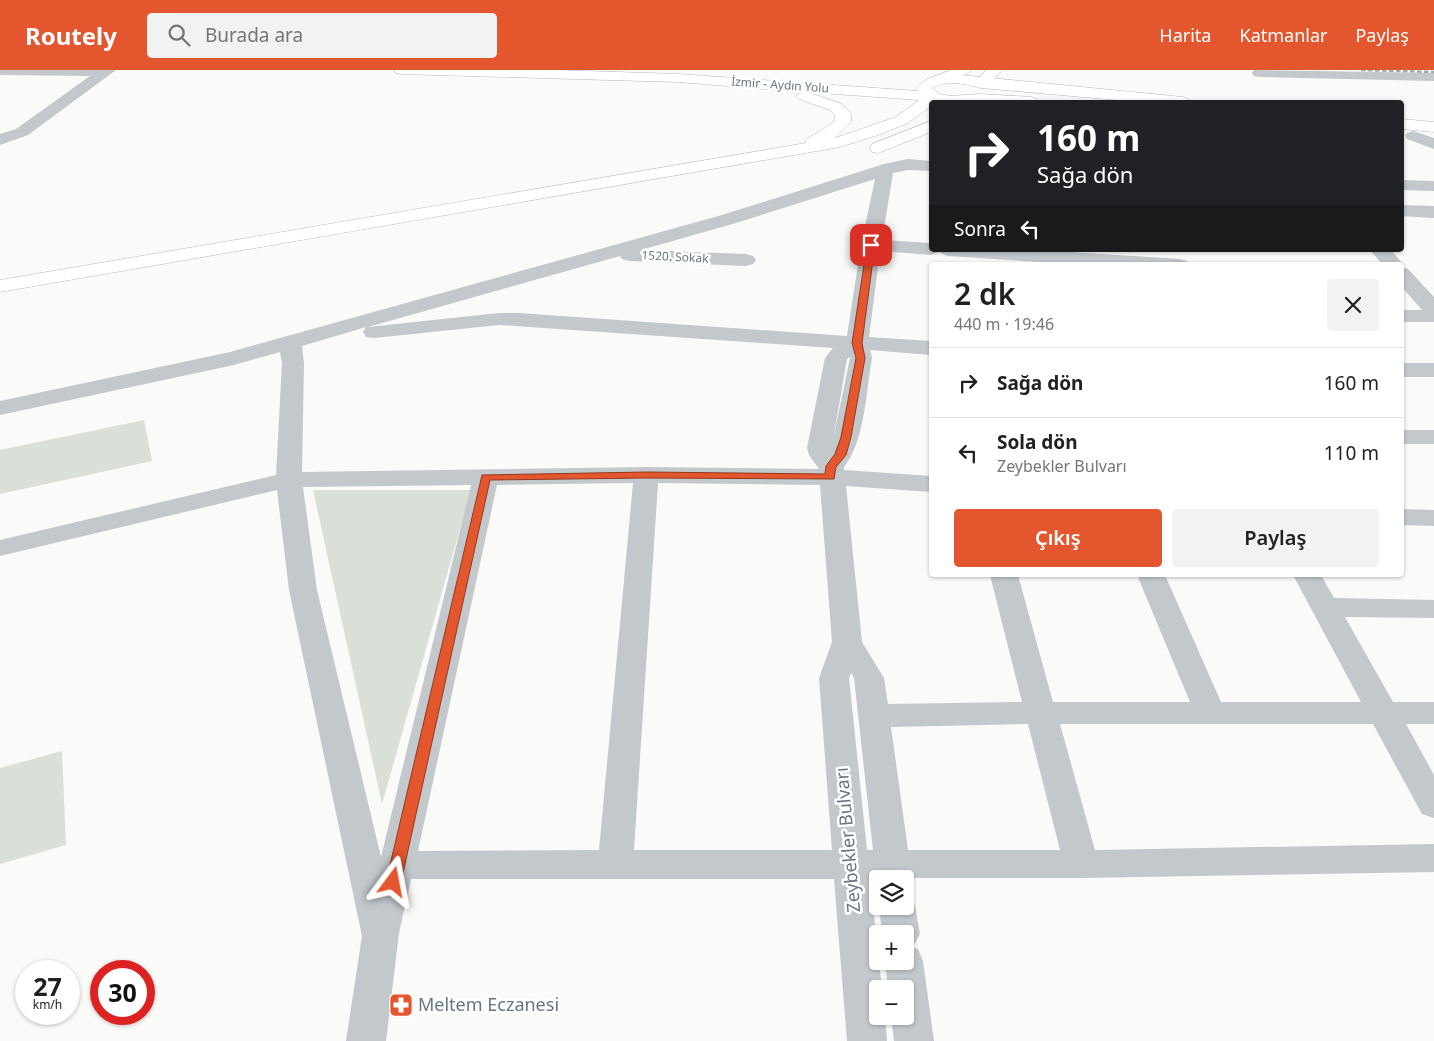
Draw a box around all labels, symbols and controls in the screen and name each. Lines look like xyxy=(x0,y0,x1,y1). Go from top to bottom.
search box xyxy=(147,13,497,58)
text: Routely xyxy=(25,19,117,52)
icon: search xyxy=(165,21,193,49)
text: Burada ara xyxy=(205,22,303,48)
text: Harita xyxy=(1159,23,1211,47)
text: Katmanlar xyxy=(1239,23,1327,47)
text: Paylaş xyxy=(1355,23,1409,47)
street label: İzmir - Aydın Yolu xyxy=(731,73,829,96)
text: 160 m xyxy=(1037,114,1140,161)
icon: right xyxy=(954,120,1019,185)
text: Sağa dön xyxy=(1037,159,1133,189)
icon: left xyxy=(1016,215,1044,243)
text: Sonra xyxy=(954,216,1006,242)
pin xyxy=(850,224,892,266)
icon: arrive xyxy=(857,231,885,259)
street label: 1520. Sokak xyxy=(641,246,710,267)
text: 2 dk xyxy=(954,273,1015,314)
button: close xyxy=(1327,279,1379,331)
text: 440 m · 19:46 xyxy=(954,313,1054,335)
icon: right xyxy=(954,369,982,397)
text: Sağa dön xyxy=(997,370,1083,396)
text: 160 m xyxy=(1324,370,1379,396)
text: Sola dön xyxy=(997,429,1078,455)
icon: left xyxy=(954,439,982,467)
text: 110 m xyxy=(1324,440,1379,466)
text: Zeybekler Bulvarı xyxy=(997,455,1127,477)
button: Çıkış xyxy=(954,509,1162,567)
button: Paylaş xyxy=(1172,509,1379,567)
street label: Zeybekler Bulvarı xyxy=(829,766,865,914)
position arrow xyxy=(366,855,418,907)
map controls xyxy=(869,870,914,1025)
button: layers xyxy=(869,870,914,915)
button: + xyxy=(869,925,914,970)
speed limit sign: 30 xyxy=(90,960,155,1025)
text: 27 xyxy=(33,969,62,1003)
button: − xyxy=(869,980,914,1025)
pharmacy icon: Meltem Eczanesi xyxy=(388,992,414,1018)
place label: Meltem Eczanesi xyxy=(418,992,559,1016)
text: km/h xyxy=(33,996,62,1013)

